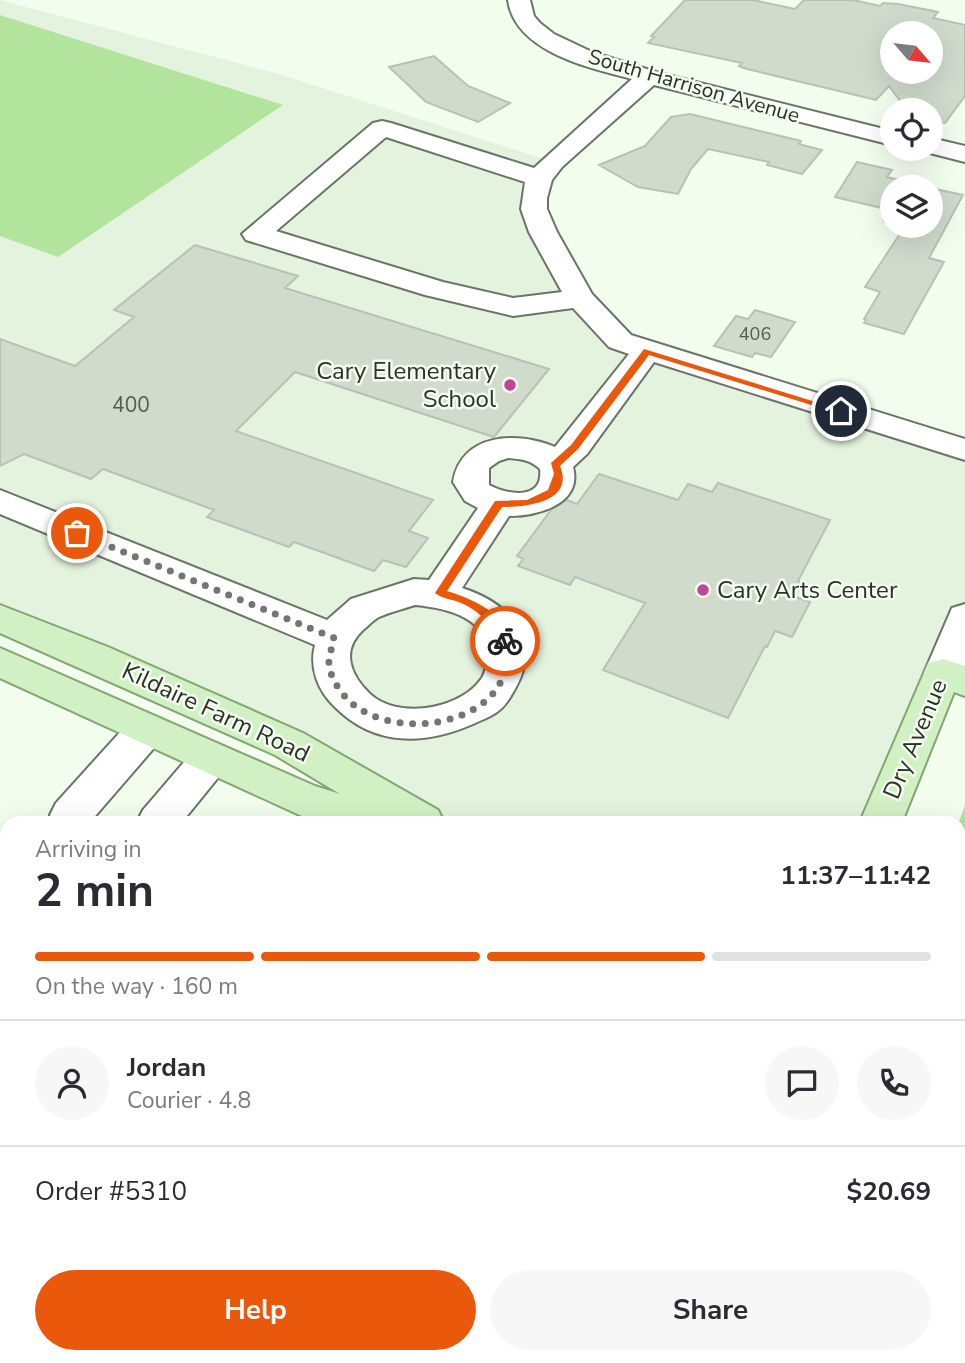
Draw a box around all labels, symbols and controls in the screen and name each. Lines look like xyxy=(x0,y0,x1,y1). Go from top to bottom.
north arrow xyxy=(880,21,943,84)
map controls xyxy=(880,21,943,238)
street label: South Harrison Avenue xyxy=(585,42,803,130)
button: locate xyxy=(880,98,943,161)
button: layers xyxy=(880,175,943,238)
house number: 406 xyxy=(739,322,771,346)
place label: Cary Elementary School xyxy=(316,355,497,415)
marker: Cary Elementary School xyxy=(502,377,518,393)
pin xyxy=(811,381,871,441)
house number: 400 xyxy=(112,391,150,419)
icon: home xyxy=(822,392,860,430)
pin xyxy=(47,503,107,563)
icon: bag xyxy=(58,514,96,552)
place label: Cary Arts Center xyxy=(717,574,898,606)
marker: Cary Arts Center xyxy=(695,582,711,598)
courier xyxy=(470,606,540,676)
icon: bike xyxy=(486,622,524,660)
street label: Kildaire Farm Road xyxy=(117,654,315,770)
street label: Dry Avenue xyxy=(875,674,955,804)
text: Arriving in xyxy=(35,834,142,865)
text: 11:37–11:42 xyxy=(780,858,931,893)
text: 2 min xyxy=(35,859,154,922)
text: On the way · 160 m xyxy=(35,971,238,1002)
button: person xyxy=(35,1046,109,1120)
button: chat xyxy=(765,1046,839,1120)
button: phone xyxy=(857,1046,931,1120)
text: Jordan xyxy=(127,1050,206,1085)
text: Courier · 4.8 xyxy=(127,1085,251,1116)
text: Order #5310 xyxy=(35,1174,187,1209)
text: $20.69 xyxy=(847,1174,931,1209)
button: Help xyxy=(35,1270,476,1350)
button: Share xyxy=(490,1270,931,1350)

